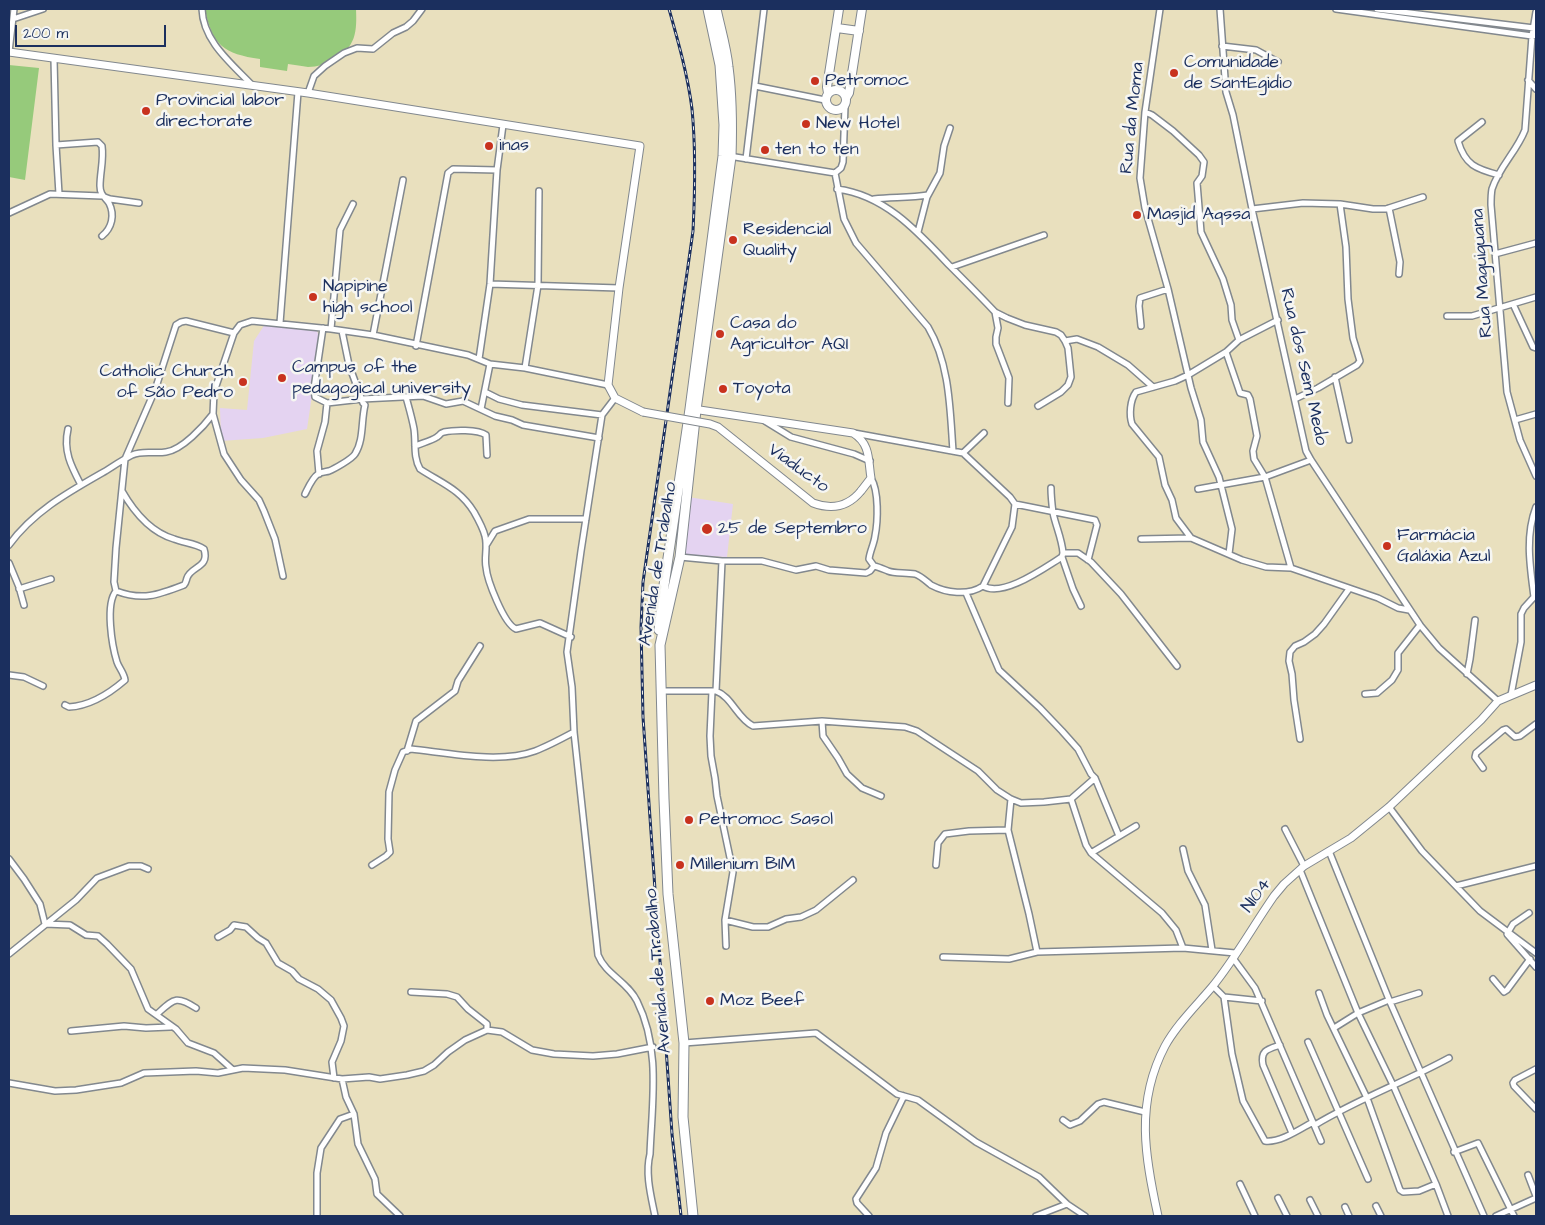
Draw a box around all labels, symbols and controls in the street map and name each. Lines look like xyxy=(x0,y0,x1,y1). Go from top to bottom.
scale bar xyxy=(18,15,169,47)
text: 200 m xyxy=(23,23,68,44)
place label: Comunidade de SantEgidio xyxy=(1184,52,1292,94)
street label: Rua da Moma xyxy=(1116,61,1150,175)
marker: Comunidade de SantEgidio xyxy=(1168,67,1180,79)
place label: Petromoc xyxy=(825,70,909,92)
marker: Petromoc xyxy=(809,75,821,87)
place label: Provincial labor directorate xyxy=(156,90,284,132)
marker: Provincial labor directorate xyxy=(140,105,152,117)
place label: New Hotel xyxy=(816,113,900,135)
marker: New Hotel xyxy=(800,118,812,130)
place label: inas xyxy=(499,135,529,157)
place label: ten to ten xyxy=(775,139,859,161)
marker: inas xyxy=(483,140,495,152)
marker: ten to ten xyxy=(759,144,771,156)
place label: Masjid Aqssa xyxy=(1147,204,1250,226)
street label: Rua Maguiguana xyxy=(1468,208,1498,338)
marker: Masjid Aqssa xyxy=(1131,209,1143,221)
place label: Residencial Quality xyxy=(743,219,831,262)
marker: Residencial Quality xyxy=(727,234,739,246)
place label: Napipine high school xyxy=(323,276,412,318)
street label: Rua dos Sem Medo xyxy=(1274,286,1332,448)
marker: Napipine high school xyxy=(307,291,319,303)
place label: Casa do Agricultor AQI xyxy=(730,313,848,356)
marker: Casa do Agricultor AQI xyxy=(714,328,726,340)
place label: Campus of the pedagogical university xyxy=(292,357,471,399)
place label: Catholic Church of São Pedro xyxy=(100,361,233,404)
marker: Campus of the pedagogical university xyxy=(276,372,288,384)
marker: Catholic Church of São Pedro xyxy=(237,376,249,388)
place label: Toyota xyxy=(733,378,791,400)
marker: Toyota xyxy=(717,383,729,395)
street label: Viaducto xyxy=(763,440,833,498)
street label: Avenida de Trabalho xyxy=(635,481,683,647)
place label: 25 de Septembro xyxy=(718,518,867,540)
marker: 25 de Septembro xyxy=(700,522,714,536)
place label: Farmácia Galáxia Azul xyxy=(1397,525,1491,568)
marker: Farmácia Galáxia Azul xyxy=(1381,540,1393,552)
place label: Petromoc Sasol xyxy=(699,809,833,831)
marker: Petromoc Sasol xyxy=(683,814,695,826)
place label: Millenium BIM xyxy=(690,854,796,876)
marker: Millenium BIM xyxy=(674,859,686,871)
street label: N104 xyxy=(1237,875,1277,917)
street label: Avenida de Trabalho xyxy=(641,888,677,1054)
place label: Moz Beef xyxy=(720,990,804,1012)
marker: Moz Beef xyxy=(704,995,716,1007)

